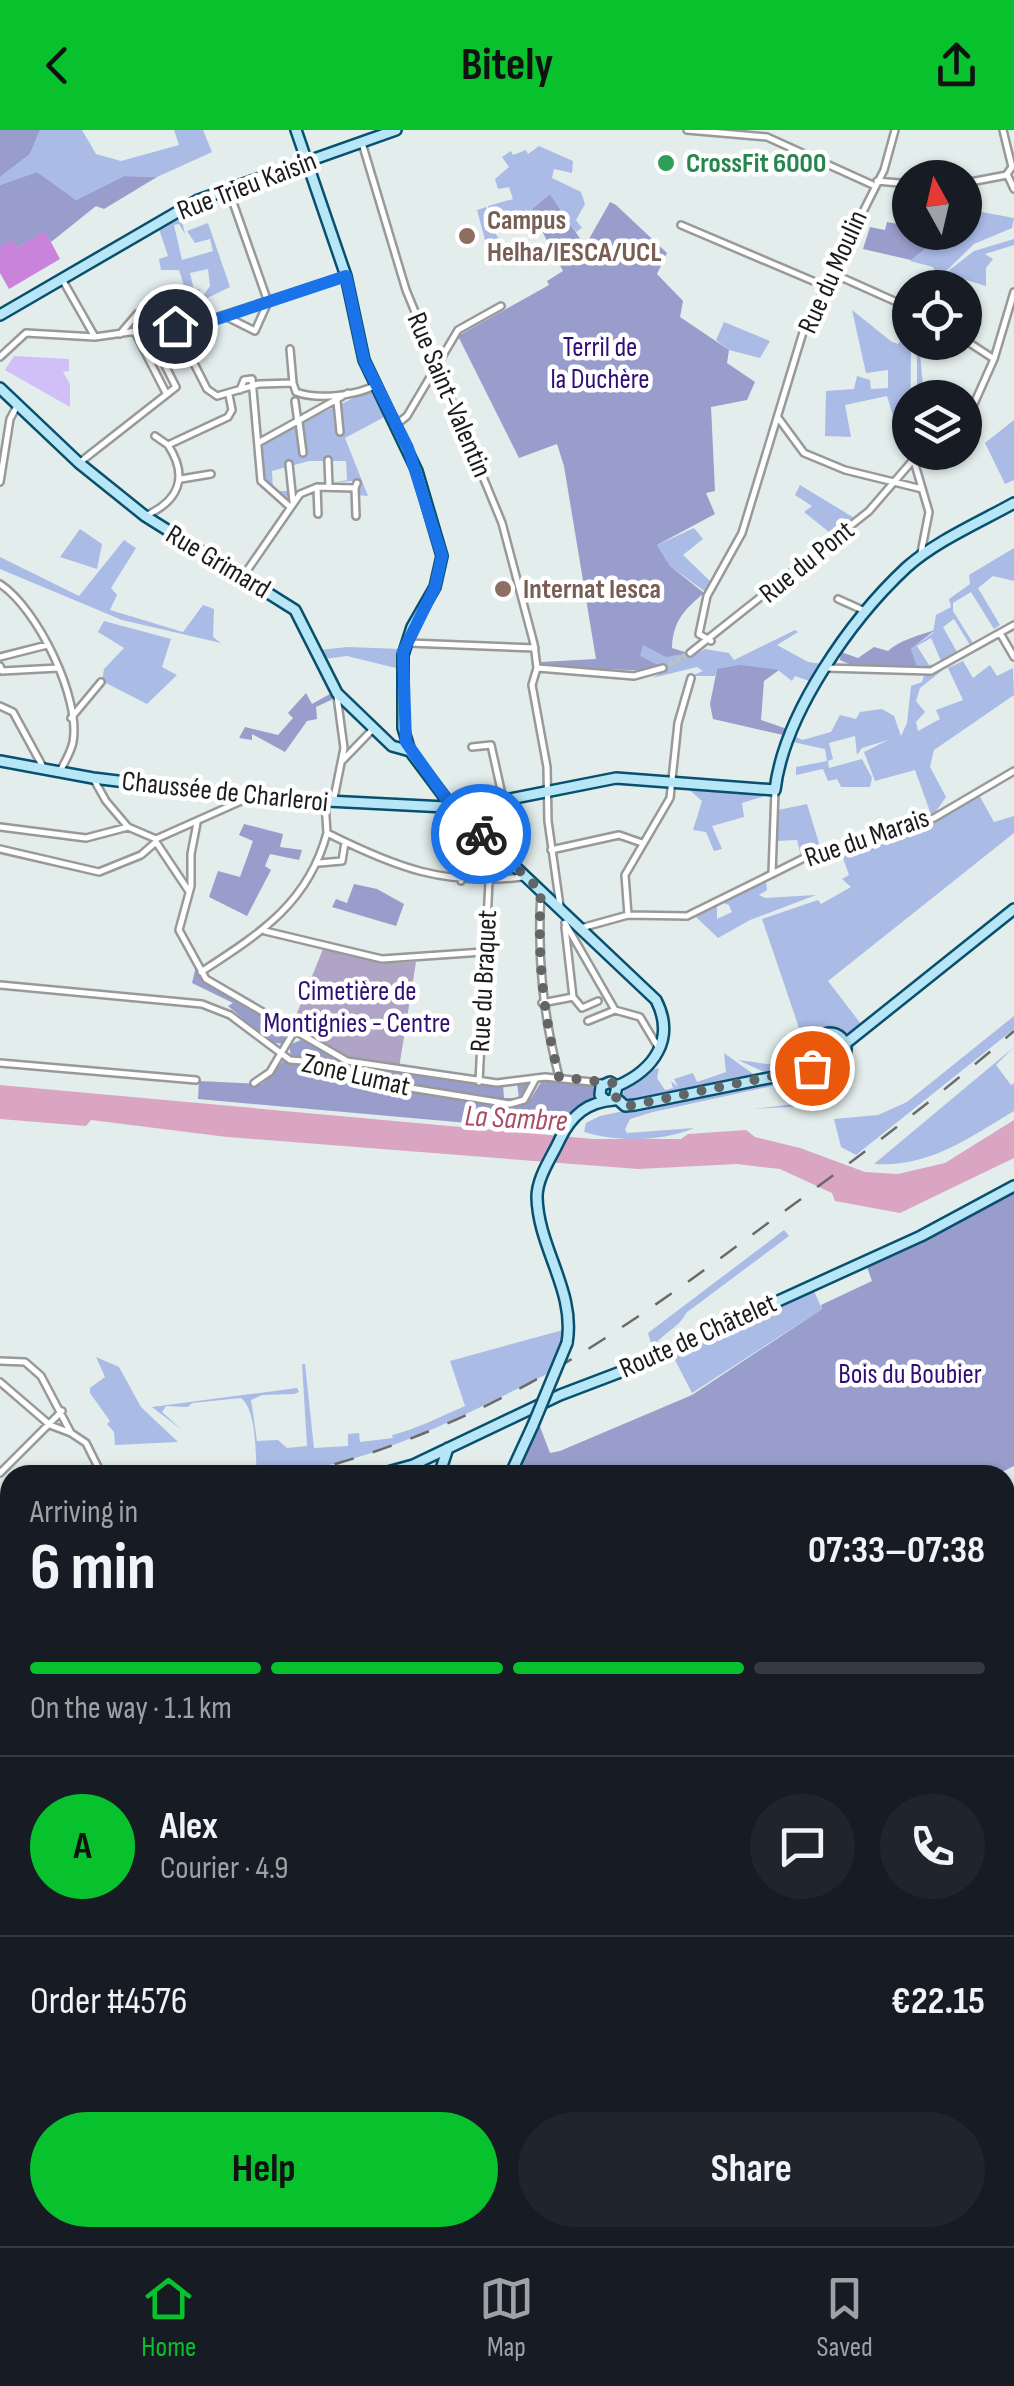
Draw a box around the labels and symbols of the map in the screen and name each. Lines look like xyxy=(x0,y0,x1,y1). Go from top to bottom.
street label: Rue Trieu Kaisin xyxy=(173,144,321,228)
place label: CrossFit 6000 xyxy=(686,147,826,180)
marker: CrossFit 6000 xyxy=(655,152,677,174)
north arrow xyxy=(892,160,982,250)
place label: Campus Helha/IESCA/UCL xyxy=(487,204,661,269)
street label: Rue du Moulin xyxy=(791,205,875,339)
marker: Campus Helha/IESCA/UCL xyxy=(456,225,478,247)
pin xyxy=(133,284,218,369)
street label: Rue Saint-Valentin xyxy=(400,308,498,482)
park label: Terril de la Duchère xyxy=(550,331,650,396)
street label: Rue du Pont xyxy=(753,514,861,610)
street label: Rue Grimard xyxy=(160,518,276,606)
place label: Internat Iesca xyxy=(523,573,661,606)
marker: Internat Iesca xyxy=(492,578,514,600)
street label: Chaussée de Charleroi xyxy=(120,765,330,819)
courier xyxy=(431,784,531,884)
street label: Rue du Marais xyxy=(801,801,933,875)
street label: Rue du Braquet xyxy=(464,909,504,1053)
park label: Cimetière de Montignies - Centre xyxy=(263,975,451,1040)
pin xyxy=(770,1026,855,1111)
street label: Zone Lumat xyxy=(299,1047,413,1103)
water label: La Sambre xyxy=(464,1098,569,1140)
street label: Route de Châtelet xyxy=(614,1287,782,1385)
park label: Bois du Boubier xyxy=(838,1358,982,1391)

